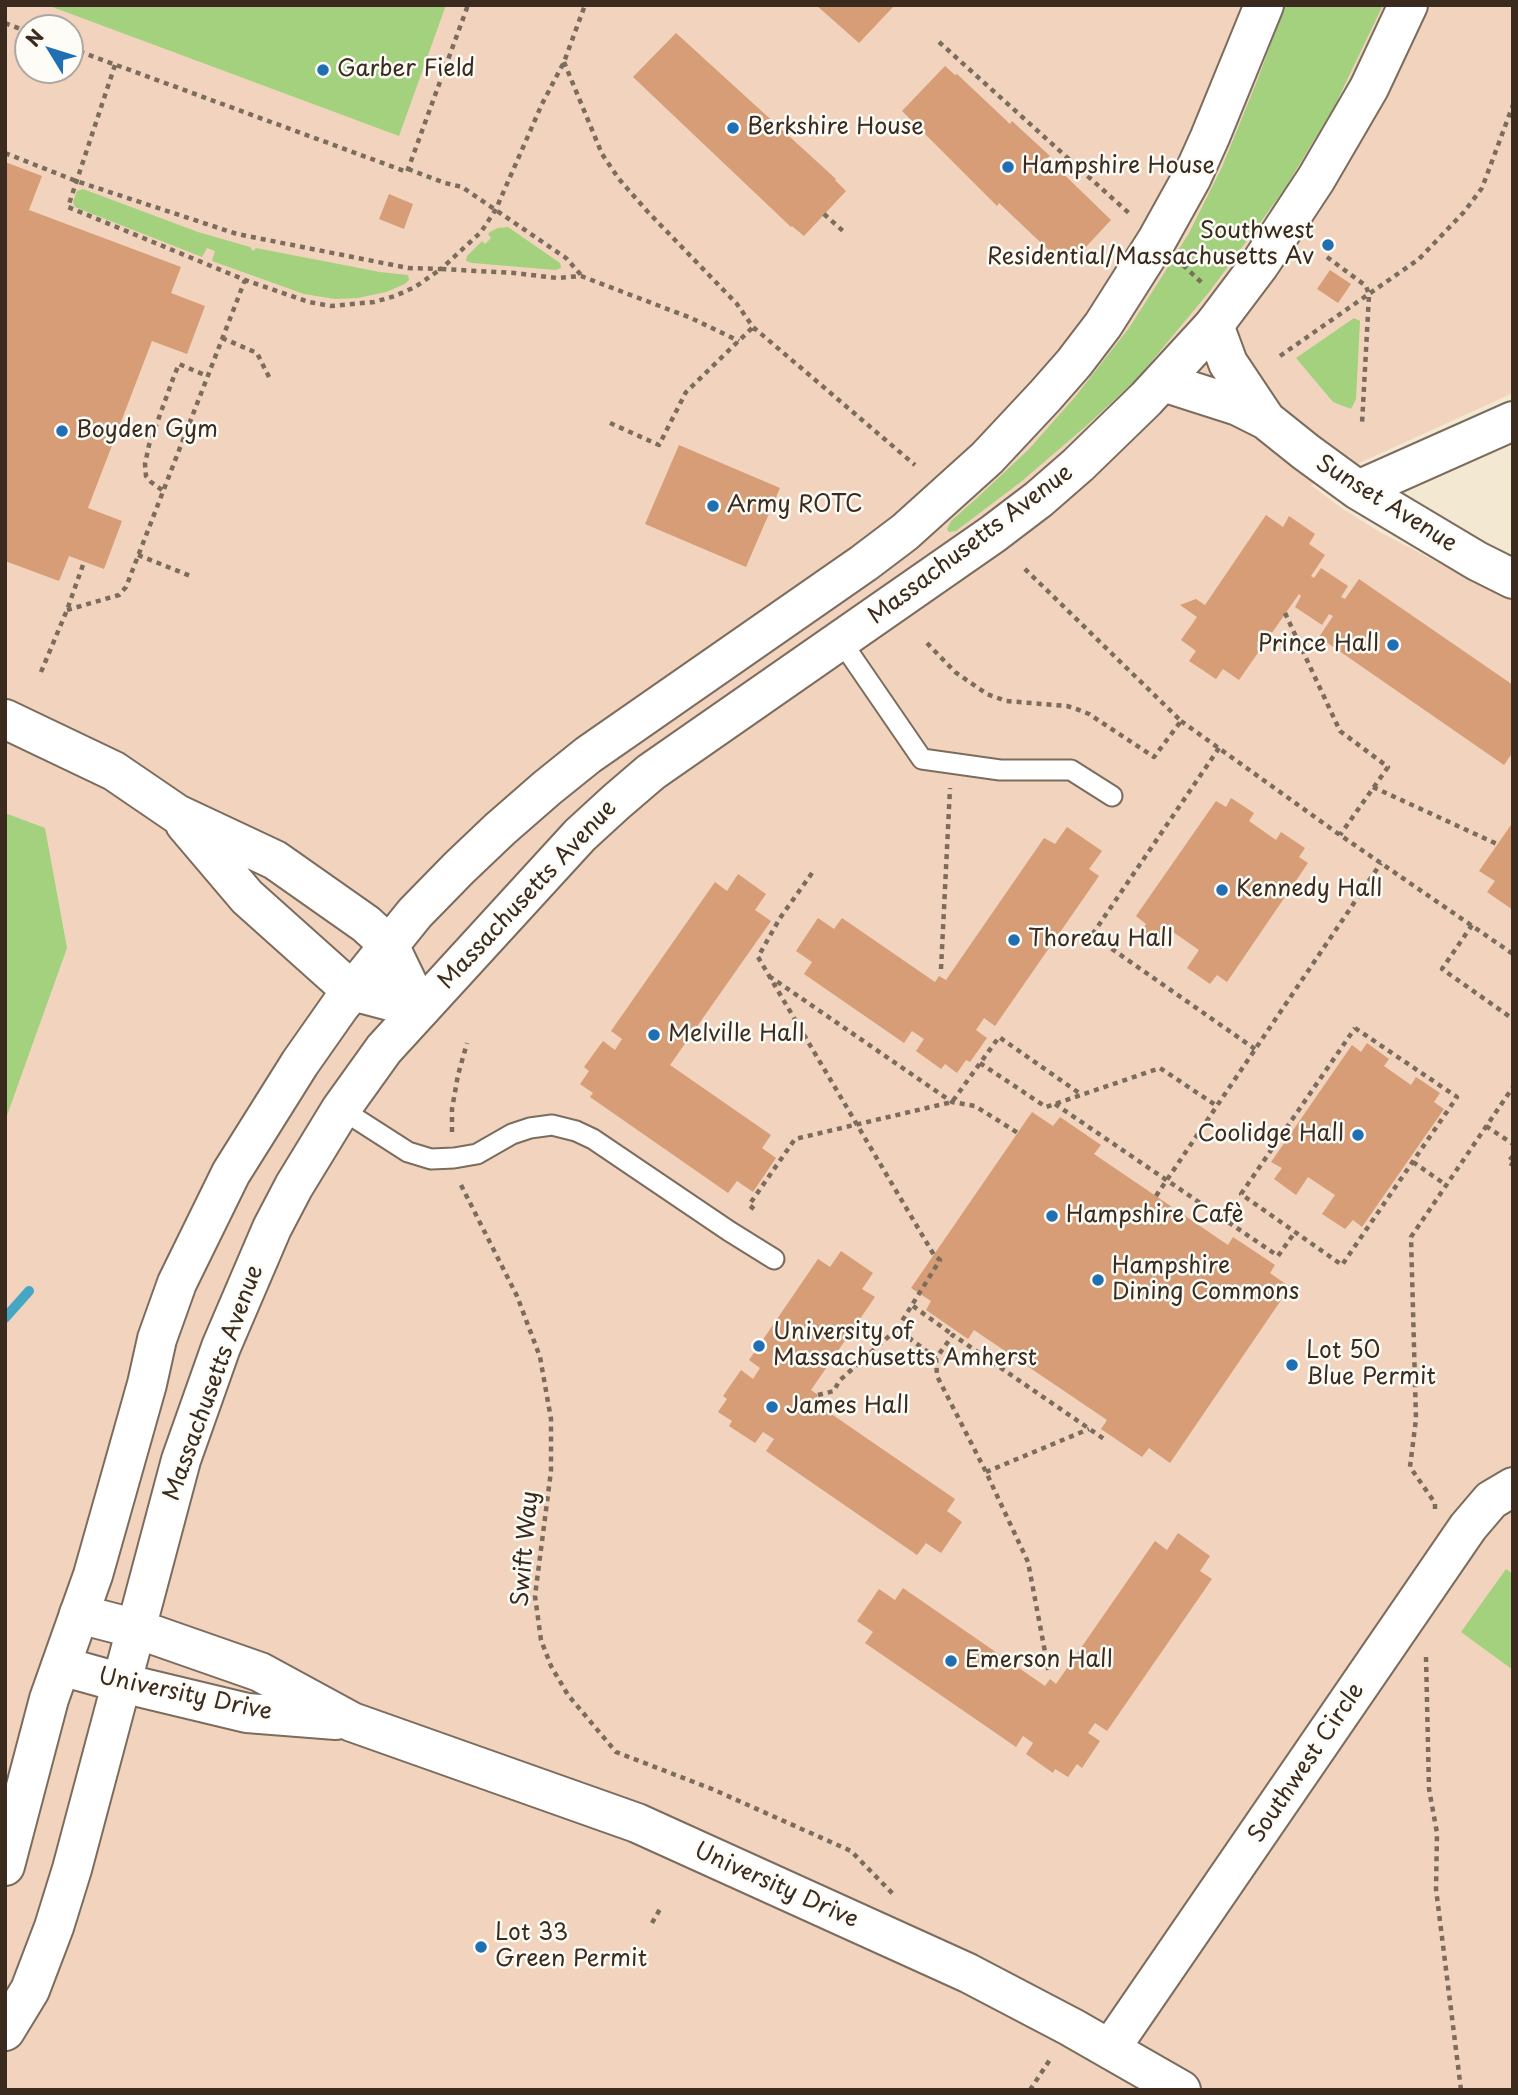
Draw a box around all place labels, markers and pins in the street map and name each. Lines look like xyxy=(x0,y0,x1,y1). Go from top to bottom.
place label: Garber Field xyxy=(337,56,475,84)
marker: Garber Field xyxy=(315,62,331,78)
place label: Berkshire House xyxy=(747,114,924,142)
marker: Berkshire House xyxy=(725,120,741,136)
place label: Hampshire House xyxy=(1022,153,1215,181)
marker: Hampshire House xyxy=(1000,159,1016,175)
place label: Southwest Residential/Massachusetts Av xyxy=(987,218,1314,272)
marker: Southwest Residential/Massachusetts Av xyxy=(1320,237,1336,253)
place label: Boyden Gym xyxy=(76,417,218,445)
marker: Boyden Gym xyxy=(54,423,70,439)
place label: Army ROTC xyxy=(727,492,863,520)
marker: Army ROTC xyxy=(705,498,721,514)
place label: Prince Hall xyxy=(1258,631,1379,659)
marker: Prince Hall xyxy=(1385,637,1401,653)
place label: Kennedy Hall xyxy=(1236,876,1382,904)
marker: Kennedy Hall xyxy=(1214,882,1230,898)
place label: Thoreau Hall xyxy=(1028,926,1173,954)
marker: Thoreau Hall xyxy=(1006,932,1022,948)
place label: Melville Hall xyxy=(668,1021,804,1049)
marker: Melville Hall xyxy=(646,1027,662,1043)
place label: Coolidge Hall xyxy=(1197,1121,1344,1149)
marker: Coolidge Hall xyxy=(1350,1127,1366,1143)
place label: Hampshire Cafè xyxy=(1066,1202,1244,1230)
marker: Hampshire Cafè xyxy=(1044,1208,1060,1224)
place label: Hampshire Dining Commons xyxy=(1112,1253,1299,1307)
marker: Hampshire Dining Commons xyxy=(1090,1272,1106,1288)
place label: University of Massachusetts Amherst xyxy=(773,1319,1037,1373)
marker: University of Massachusetts Amherst xyxy=(751,1338,767,1354)
place label: Lot 50 Blue Permit xyxy=(1306,1338,1436,1392)
marker: Lot 50 Blue Permit xyxy=(1284,1357,1300,1373)
place label: James Hall xyxy=(786,1393,909,1421)
marker: James Hall xyxy=(764,1399,780,1415)
place label: Emerson Hall xyxy=(965,1647,1113,1675)
marker: Emerson Hall xyxy=(943,1653,959,1669)
place label: Lot 33 Green Permit xyxy=(495,1920,647,1974)
marker: Lot 33 Green Permit xyxy=(473,1939,489,1955)

